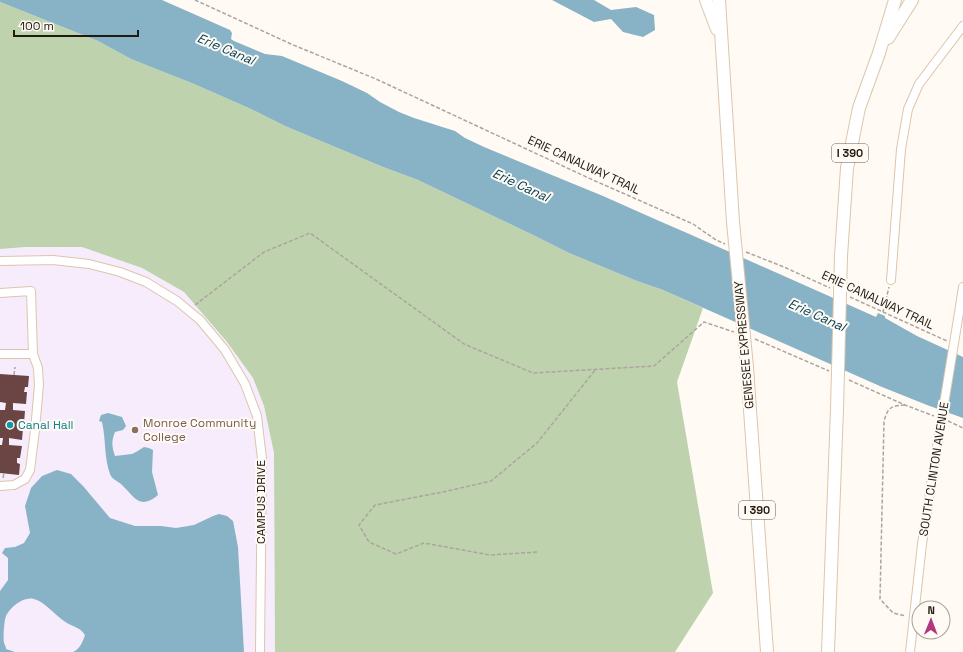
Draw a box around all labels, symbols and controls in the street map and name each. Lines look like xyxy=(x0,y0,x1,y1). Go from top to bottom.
scale bar xyxy=(14,12,138,38)
text: 100 m xyxy=(20,18,54,34)
water label: Erie Canal xyxy=(195,29,259,69)
street label: ERIE CANALWAY TRAIL xyxy=(525,132,643,198)
road number: I 390 xyxy=(832,144,868,162)
water label: Erie Canal xyxy=(490,164,554,206)
street label: ERIE CANALWAY TRAIL xyxy=(819,267,937,333)
street label: GENESEE EXPRESSWAY xyxy=(730,280,758,410)
water label: Erie Canal xyxy=(786,295,850,336)
street label: SOUTH CLINTON AVENUE xyxy=(915,400,953,537)
place label: Monroe Community College xyxy=(143,415,256,445)
place label: Canal Hall xyxy=(18,417,74,433)
marker: Canal Hall xyxy=(5,420,15,430)
marker: Monroe Community College xyxy=(130,425,140,435)
street label: CAMPUS DRIVE xyxy=(253,460,269,544)
road number: I 390 xyxy=(739,501,775,519)
north arrow xyxy=(911,600,951,640)
text: N xyxy=(927,603,935,617)

